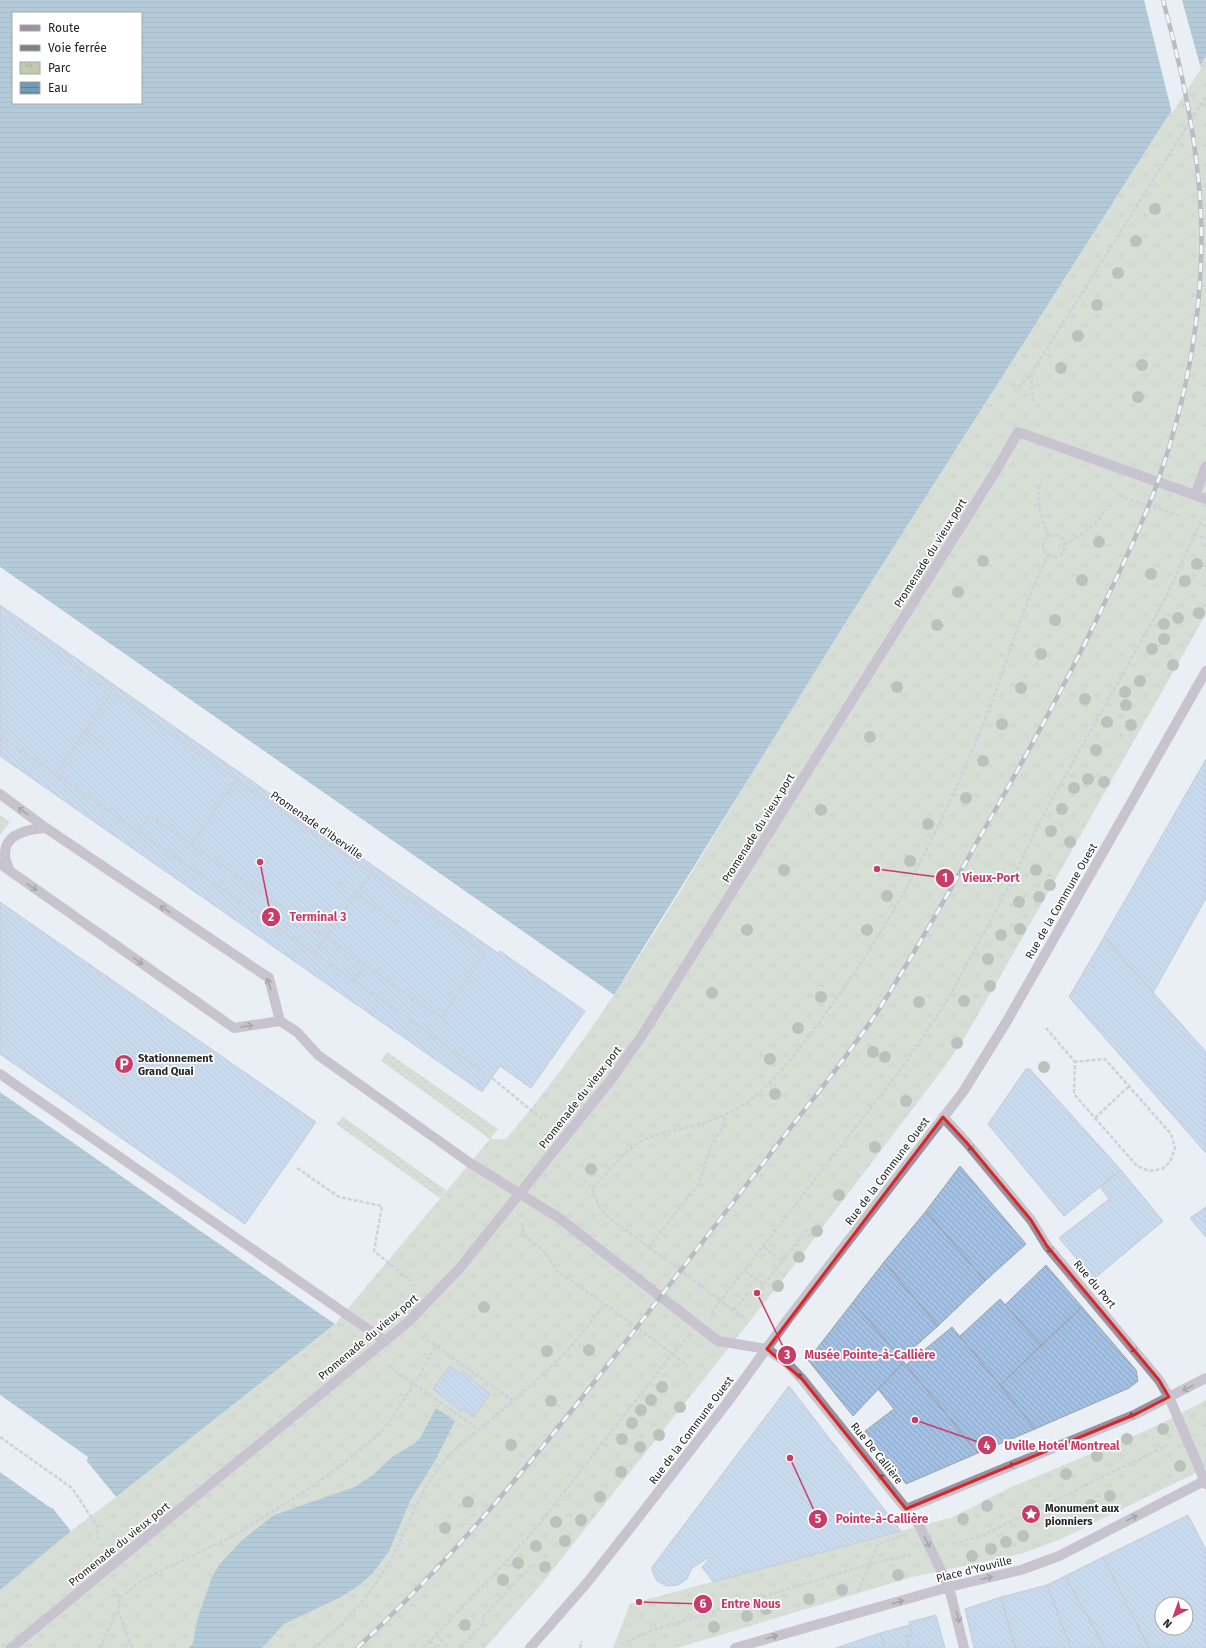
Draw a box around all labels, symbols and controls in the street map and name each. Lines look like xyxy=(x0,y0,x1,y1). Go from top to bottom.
legend xyxy=(12,12,142,104)
text: Route xyxy=(48,21,80,35)
text: Voie ferrée xyxy=(48,41,107,55)
text: Parc xyxy=(48,61,71,75)
text: Eau xyxy=(48,81,68,95)
street label: Promenade du vieux port xyxy=(892,496,969,610)
street label: Promenade du vieux port xyxy=(720,771,797,885)
street label: Promenade d'Iberville xyxy=(268,789,365,862)
one-way arrow xyxy=(18,807,29,816)
street label: Rue de la Commune Ouest xyxy=(1023,841,1100,961)
callout: Vieux-Port xyxy=(935,866,1028,890)
text: 1 xyxy=(942,871,948,885)
text: Vieux-Port xyxy=(961,871,1020,885)
one-way arrow xyxy=(26,883,37,891)
one-way arrow xyxy=(160,905,171,913)
callout: Terminal 3 xyxy=(261,905,354,929)
text: 2 xyxy=(268,910,274,924)
text: Terminal 3 xyxy=(290,910,346,924)
one-way arrow xyxy=(133,957,144,965)
one-way arrow xyxy=(265,978,273,990)
one-way arrow xyxy=(240,1022,253,1030)
street label: Promenade du vieux port xyxy=(536,1044,624,1151)
place label: Stationnement Grand Quai xyxy=(138,1052,214,1078)
parking icon: Stationnement Grand Quai xyxy=(113,1053,135,1075)
street label: Rue de la Commune Ouest xyxy=(843,1115,932,1228)
one-way arrow xyxy=(965,1140,974,1151)
one-way arrow xyxy=(1045,1243,1053,1254)
street label: Rue du Port xyxy=(1071,1258,1118,1311)
street label: Promenade du vieux port xyxy=(316,1292,421,1383)
callout: Musée Pointe-à-Callière xyxy=(777,1343,944,1367)
one-way arrow xyxy=(1128,1343,1137,1354)
text: 3 xyxy=(783,1348,790,1362)
text: Musée Pointe-à-Callière xyxy=(805,1348,936,1362)
one-way arrow xyxy=(796,1372,805,1383)
street label: Rue de la Commune Ouest xyxy=(647,1374,736,1487)
one-way arrow xyxy=(1182,1384,1194,1392)
one-way arrow xyxy=(1129,1412,1141,1419)
street label: Rue De Callière xyxy=(848,1420,905,1487)
callout: Uville Hotel Montreal xyxy=(977,1433,1128,1457)
text: 4 xyxy=(984,1439,991,1453)
text: Uville Hotel Montreal xyxy=(1004,1439,1120,1453)
one-way arrow xyxy=(1009,1461,1021,1469)
one-way arrow xyxy=(877,1473,886,1484)
street label: Promenade du vieux port xyxy=(66,1500,172,1589)
place label: Monument aux pionniers xyxy=(1045,1502,1120,1528)
place icon: Monument aux pionniers xyxy=(1020,1503,1042,1525)
callout: Pointe-à-Callière xyxy=(808,1507,937,1531)
text: 5 xyxy=(815,1512,822,1526)
text: Pointe-à-Callière xyxy=(836,1512,929,1526)
one-way arrow xyxy=(1126,1514,1138,1521)
one-way arrow xyxy=(924,1536,932,1548)
street label: Place d'Youville xyxy=(935,1554,1013,1585)
one-way arrow xyxy=(980,1574,993,1582)
callout: Entre Nous xyxy=(693,1592,788,1616)
north arrow xyxy=(1154,1596,1194,1636)
text: 6 xyxy=(700,1597,707,1611)
text: Entre Nous xyxy=(721,1597,781,1611)
one-way arrow xyxy=(891,1598,904,1606)
one-way arrow xyxy=(954,1611,962,1624)
text: N xyxy=(1161,1616,1175,1630)
one-way arrow xyxy=(766,1633,779,1641)

